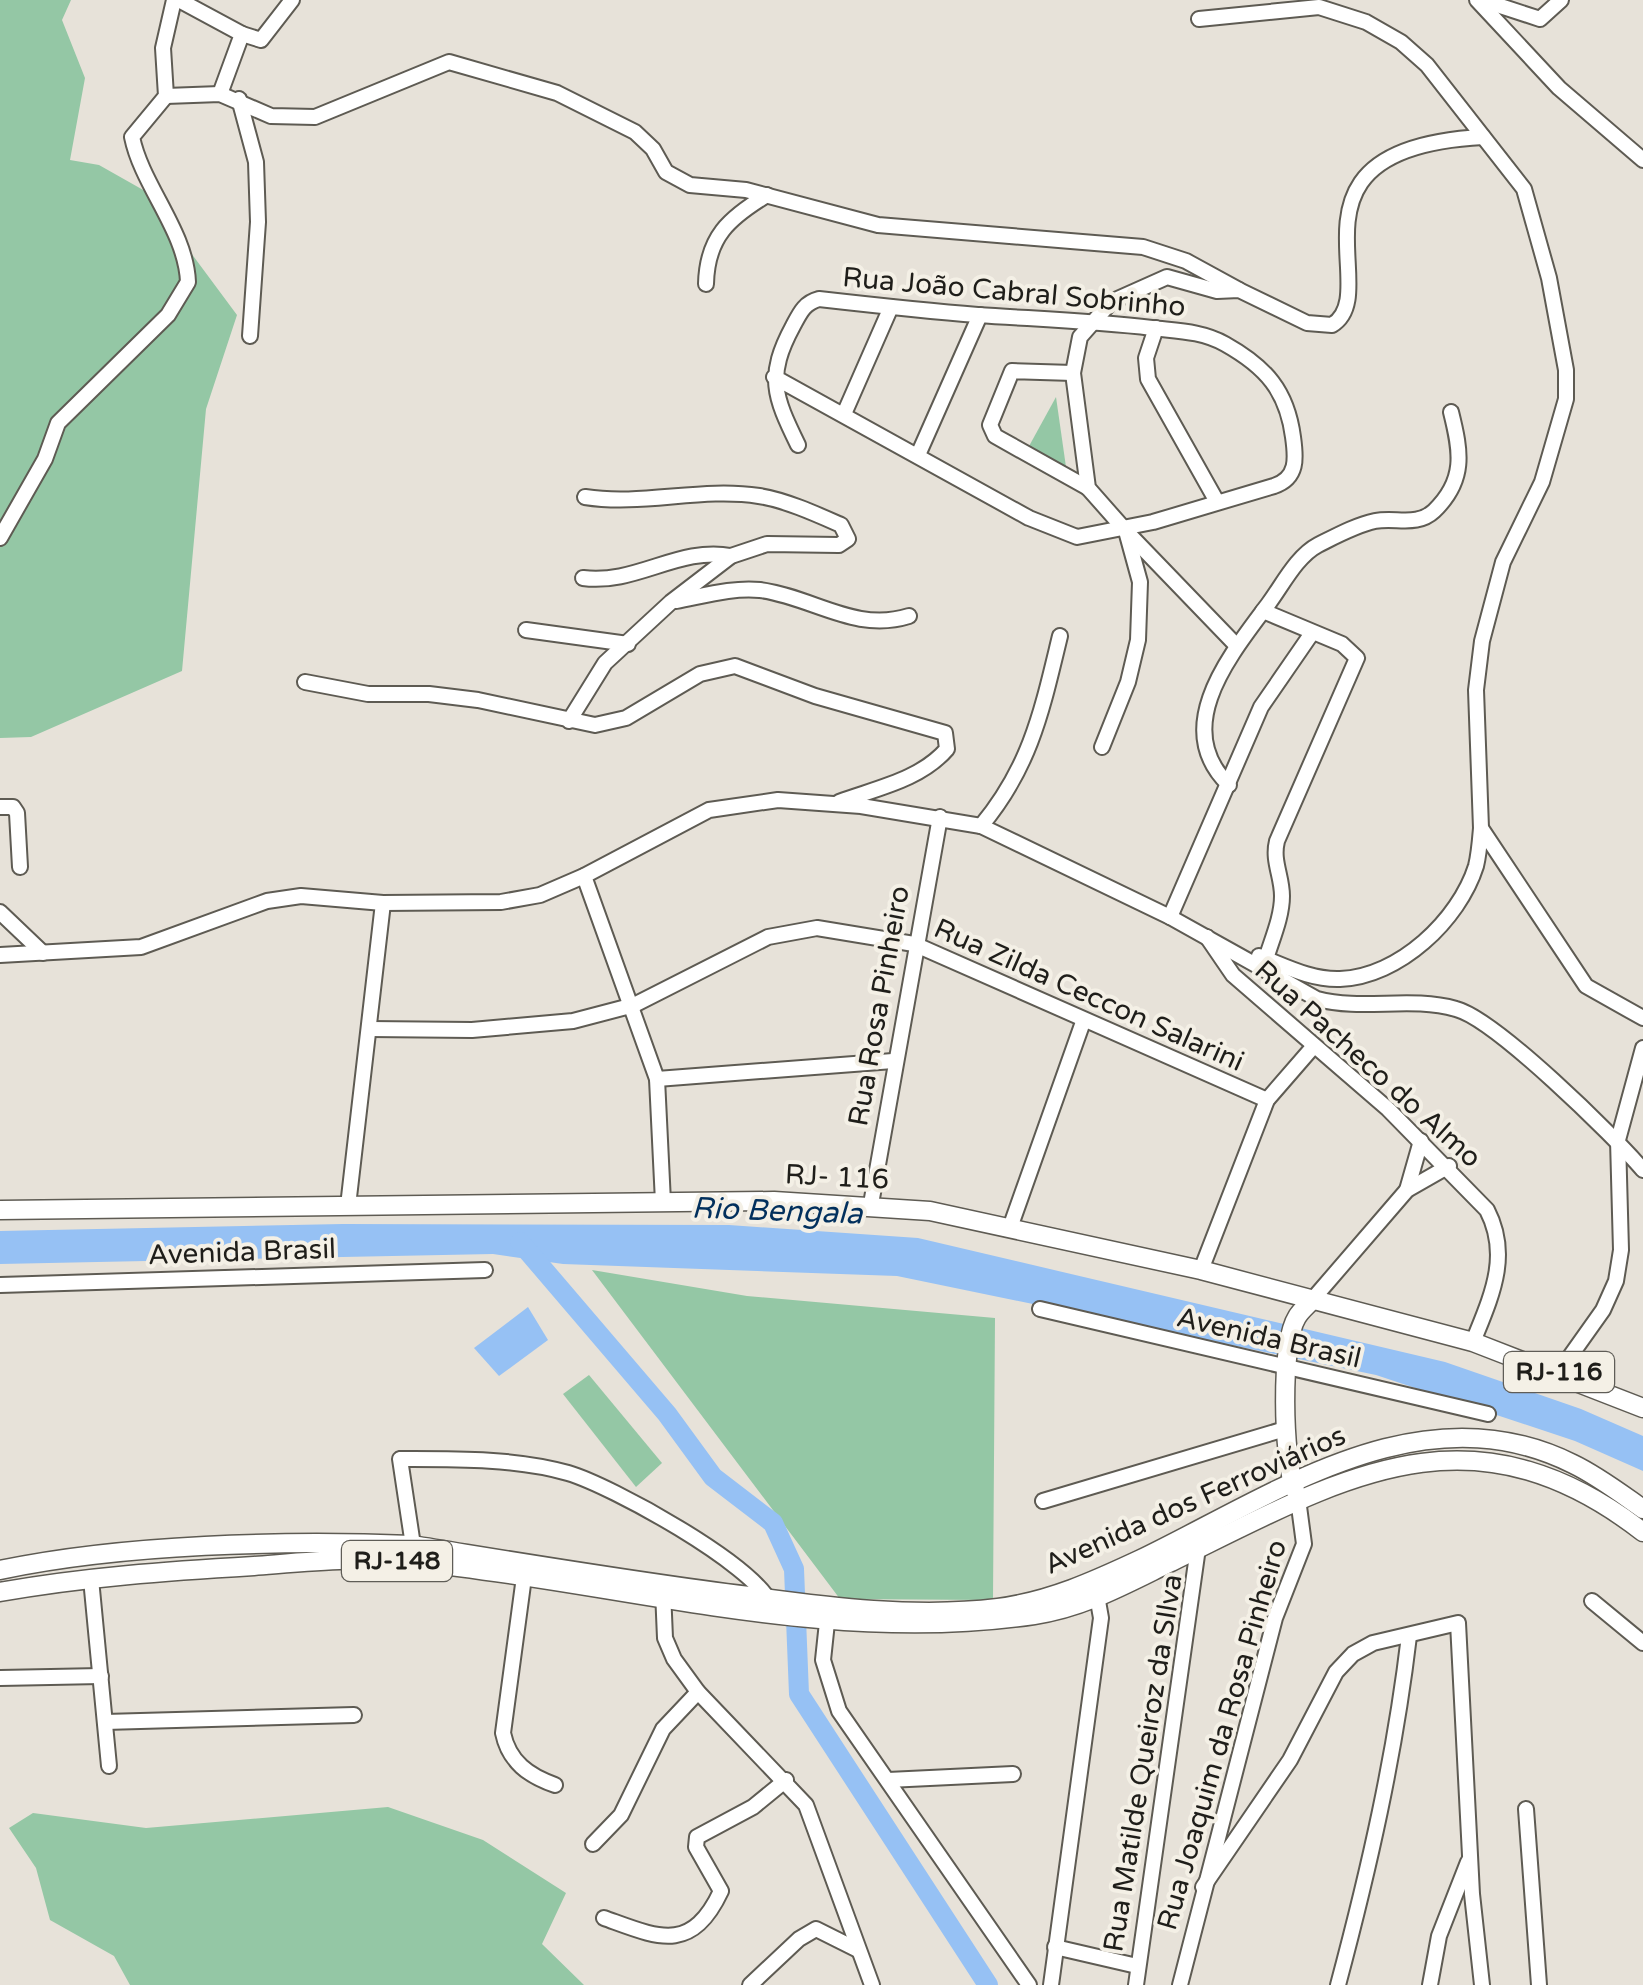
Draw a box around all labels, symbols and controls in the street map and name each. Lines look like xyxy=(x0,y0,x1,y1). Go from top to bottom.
street label: Rua João Cabral Sobrinho xyxy=(841,260,1187,324)
street label: Rua Rosa Pinheiro xyxy=(841,883,917,1129)
street label: Rua Zilda Ceccon Salarini xyxy=(929,911,1249,1079)
street label: Rua Pacheco do Almo xyxy=(1248,953,1488,1175)
street label: RJ- 116 xyxy=(784,1157,890,1197)
water label: Rio Bengala xyxy=(691,1190,864,1233)
street label: Avenida Brasil xyxy=(147,1232,337,1272)
street label: Avenida Brasil xyxy=(1174,1300,1364,1376)
road number: RJ-116 xyxy=(1504,1352,1614,1392)
street label: Avenida dos Ferroviários xyxy=(1039,1418,1351,1582)
street label: Rua Joaquim da Rosa Pinheiro xyxy=(1150,1536,1294,1934)
road number: RJ-148 xyxy=(342,1541,452,1581)
street label: Rua Matilde Queiroz da SIlva xyxy=(1096,1572,1190,1954)

